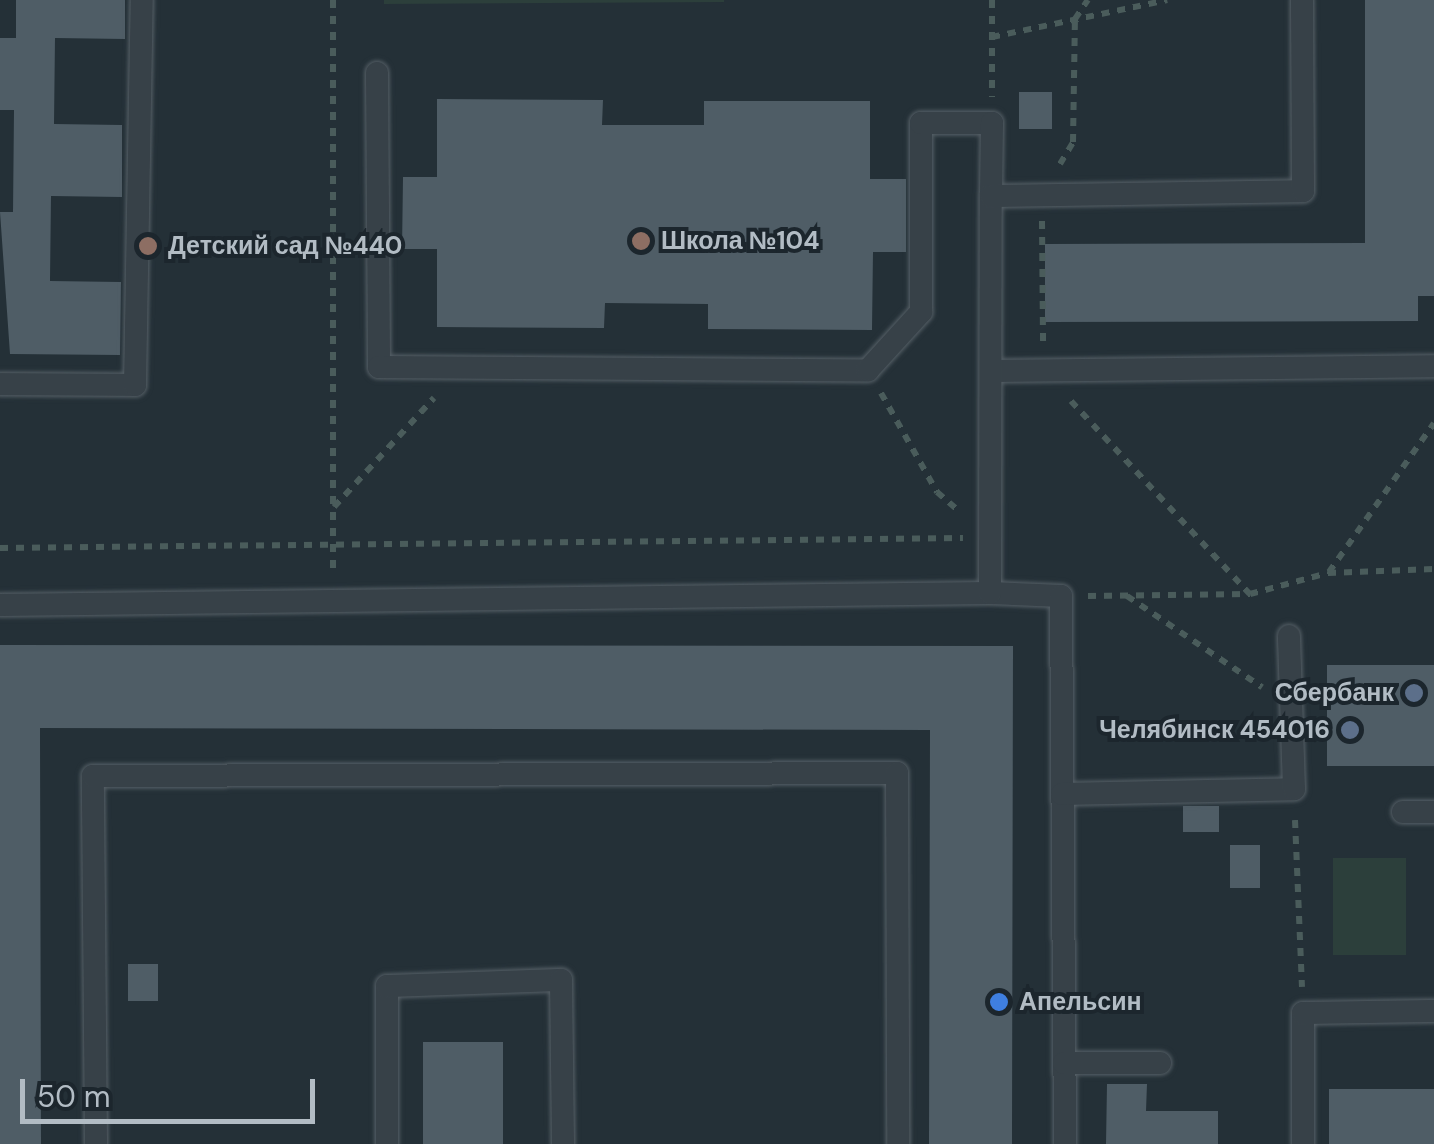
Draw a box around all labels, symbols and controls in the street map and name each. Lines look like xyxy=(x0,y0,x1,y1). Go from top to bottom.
place label: Школа №104 xyxy=(661,226,819,256)
marker: Школа №104 xyxy=(630,230,652,252)
place label: Детский сад №440 xyxy=(168,231,402,261)
marker: Детский сад №440 xyxy=(137,235,159,257)
place label: Сбербанк xyxy=(1275,678,1394,708)
marker: Сбербанк xyxy=(1403,682,1425,704)
place label: Челябинск 454016 xyxy=(1099,715,1330,745)
marker: Челябинск 454016 xyxy=(1339,719,1361,741)
place label: Апельсин xyxy=(1019,987,1142,1017)
marker: Апельсин xyxy=(988,991,1010,1013)
scale bar xyxy=(25,1059,320,1121)
text: 50 m xyxy=(37,1077,111,1116)

